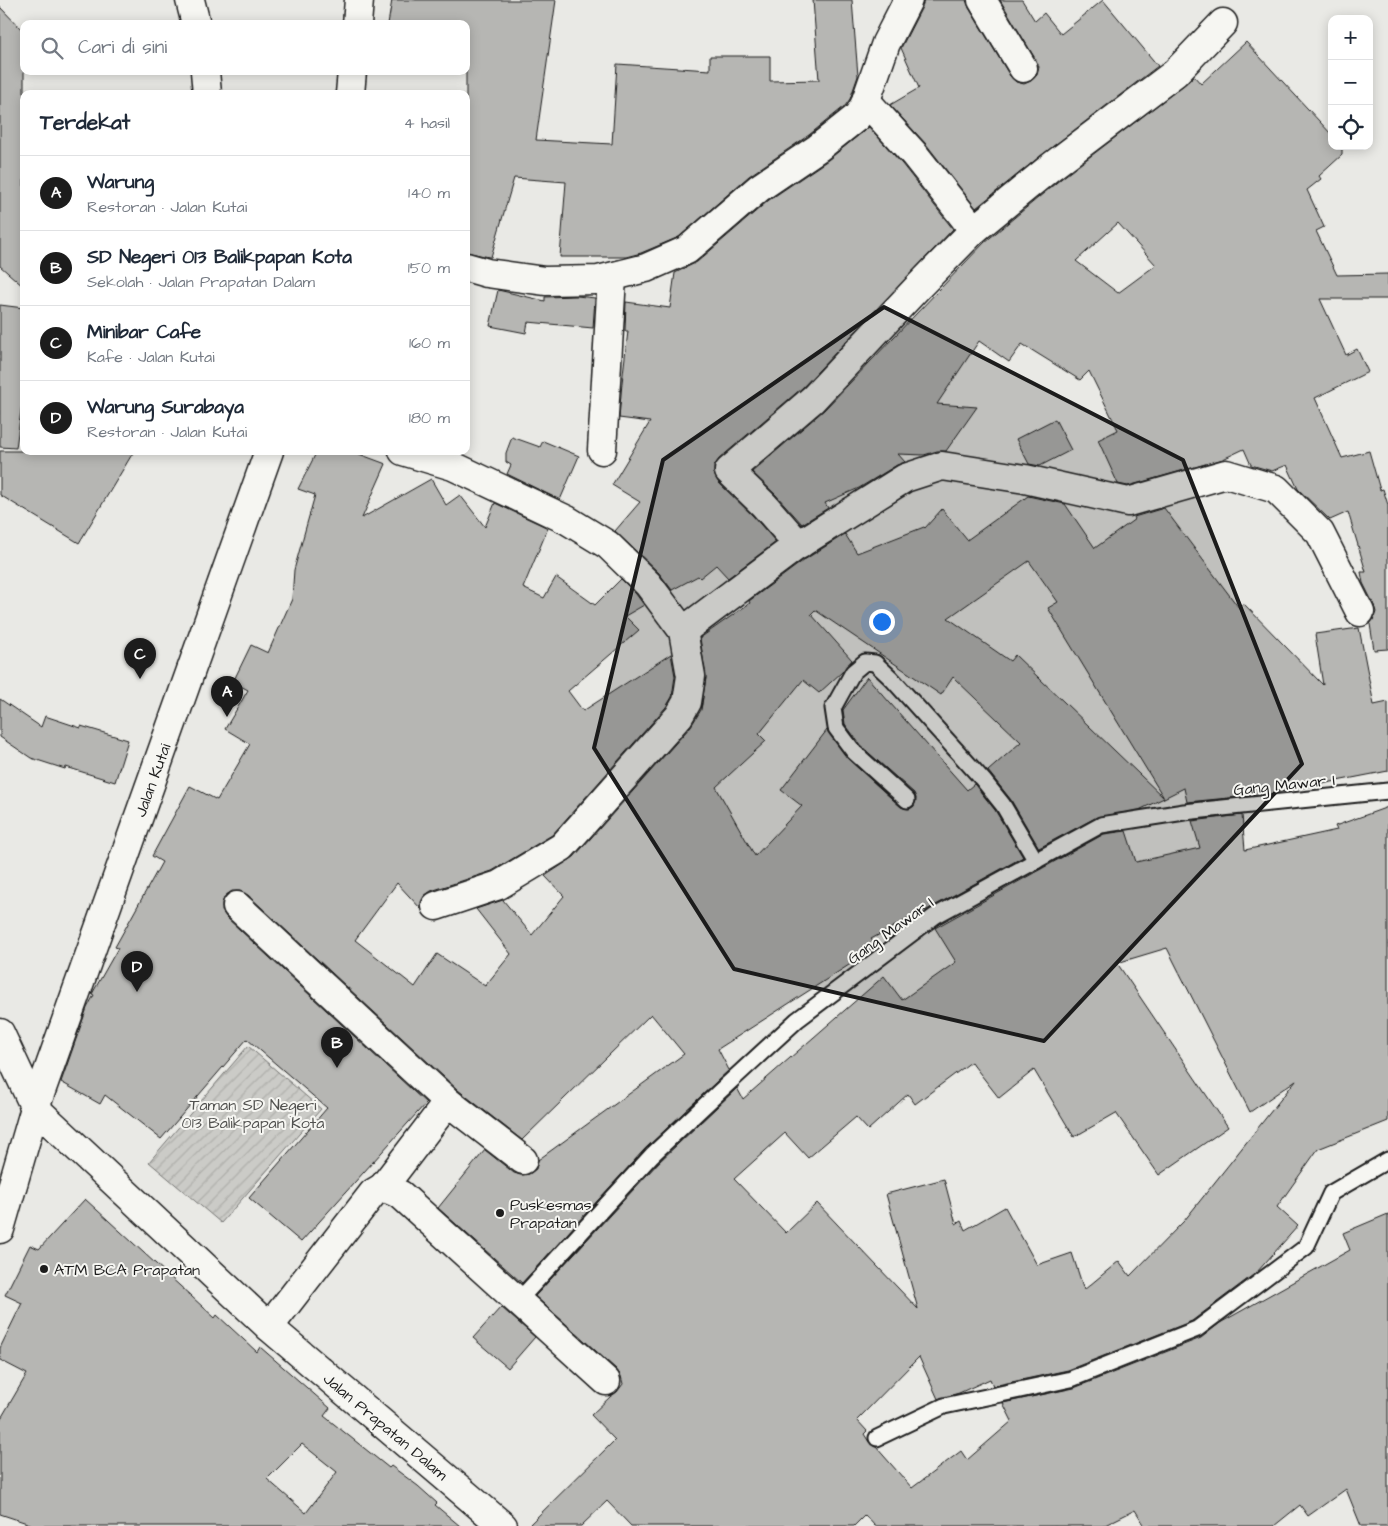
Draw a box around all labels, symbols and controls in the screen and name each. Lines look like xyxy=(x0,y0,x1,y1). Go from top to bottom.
map controls xyxy=(1328,15,1373,150)
button: + xyxy=(1328,15,1373,60)
search box xyxy=(20,20,470,75)
icon: search xyxy=(38,34,66,62)
text: Cari di sini xyxy=(78,34,167,61)
button: − xyxy=(1328,60,1373,105)
button: locate xyxy=(1328,105,1373,150)
text: Terdekat xyxy=(40,108,130,137)
text: 4 hasil xyxy=(404,112,450,134)
text: Warung xyxy=(87,169,154,196)
text: A xyxy=(51,182,61,204)
text: 140 m xyxy=(408,182,450,204)
text: Restoran · Jalan Kutai xyxy=(87,196,247,218)
text: SD Negeri 013 Balikpapan Kota xyxy=(87,244,352,271)
text: B xyxy=(50,257,62,279)
text: 150 m xyxy=(408,257,450,279)
text: Sekolah · Jalan Prapatan Dalam xyxy=(87,271,315,293)
text: Minibar Cafe xyxy=(87,319,201,346)
text: C xyxy=(50,332,62,354)
text: 160 m xyxy=(409,332,450,354)
text: Kafe · Jalan Kutai xyxy=(87,346,215,368)
text: Warung Surabaya xyxy=(87,394,244,421)
text: D xyxy=(51,407,61,429)
text: 180 m xyxy=(409,407,450,429)
text: Restoran · Jalan Kutai xyxy=(87,421,247,443)
your location xyxy=(869,609,895,635)
pin: C xyxy=(124,638,156,679)
pin: A xyxy=(211,676,243,717)
street label: Jalan Kutai xyxy=(130,740,177,820)
street label: Gang Mawar I xyxy=(1232,769,1336,802)
street label: Gang Mawar I xyxy=(843,892,939,970)
pin: D xyxy=(121,951,153,992)
pin: B xyxy=(321,1027,353,1068)
park label: Taman SD Negeri 013 Balikpapan Kota xyxy=(182,1094,324,1134)
place label: Puskesmas Prapatan xyxy=(510,1194,592,1234)
marker: Puskesmas Prapatan xyxy=(494,1207,506,1219)
place label: ATM BCA Prapatan xyxy=(54,1259,200,1281)
marker: ATM BCA Prapatan xyxy=(38,1263,50,1275)
street label: Jalan Prapatan Dalam xyxy=(318,1368,453,1486)

